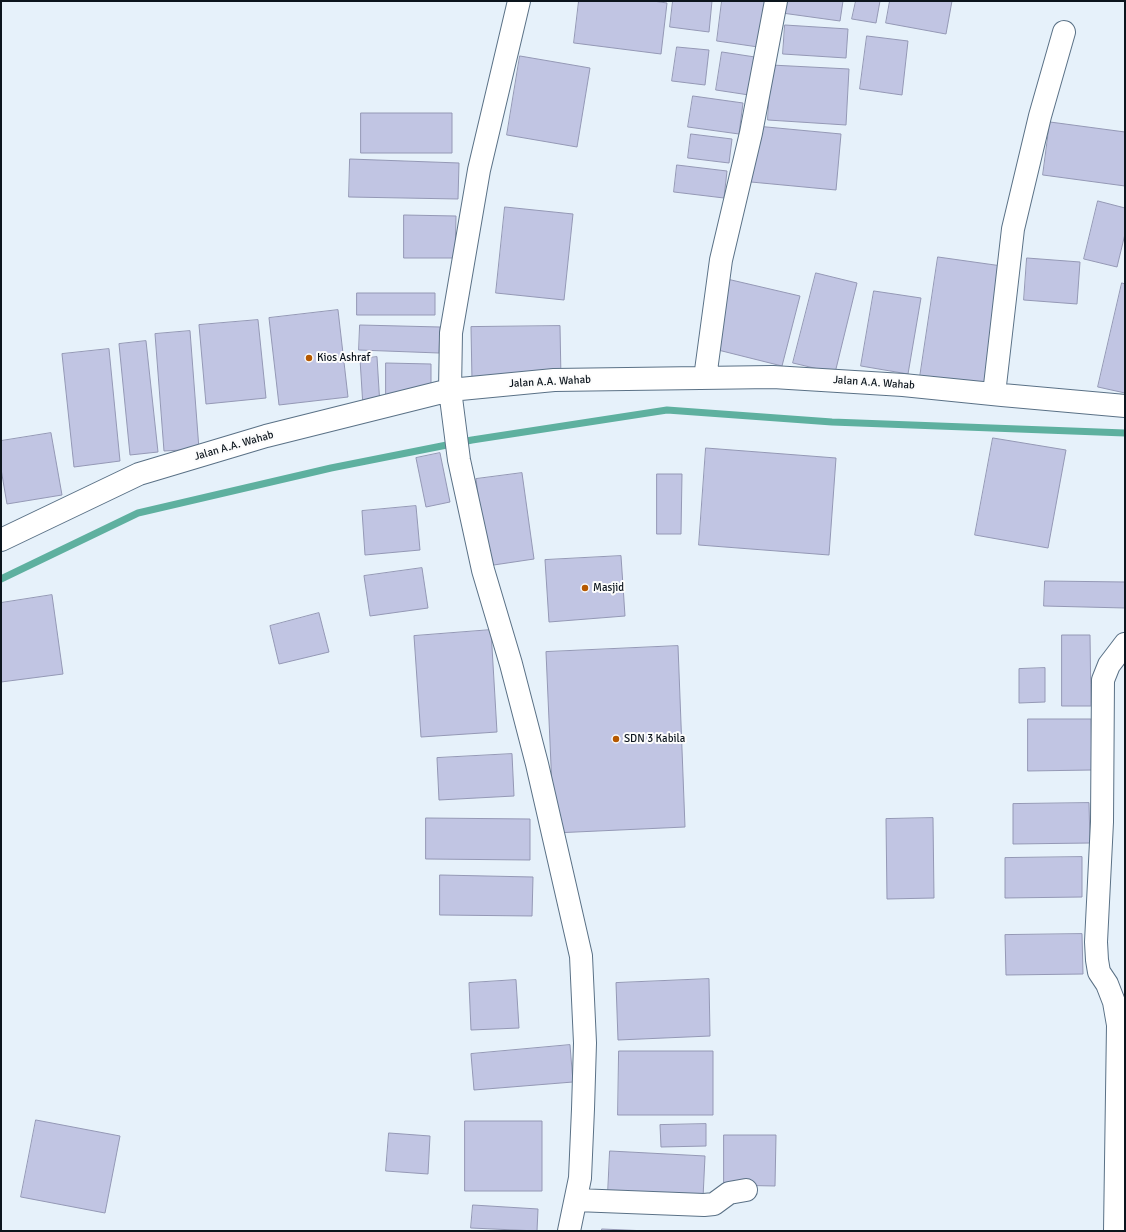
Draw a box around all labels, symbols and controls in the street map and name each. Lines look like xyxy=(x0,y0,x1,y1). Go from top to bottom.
place label: Kios Ashraf xyxy=(317,351,370,365)
marker: Kios Ashraf xyxy=(304,353,314,363)
street label: Jalan A.A. Wahab xyxy=(509,373,591,391)
street label: Jalan A.A. Wahab xyxy=(833,374,915,392)
street label: Jalan A.A. Wahab xyxy=(193,428,275,464)
place label: Masjid xyxy=(593,581,624,595)
marker: Masjid xyxy=(580,583,590,593)
place label: SDN 3 Kabila xyxy=(624,732,685,746)
marker: SDN 3 Kabila xyxy=(611,734,621,744)

